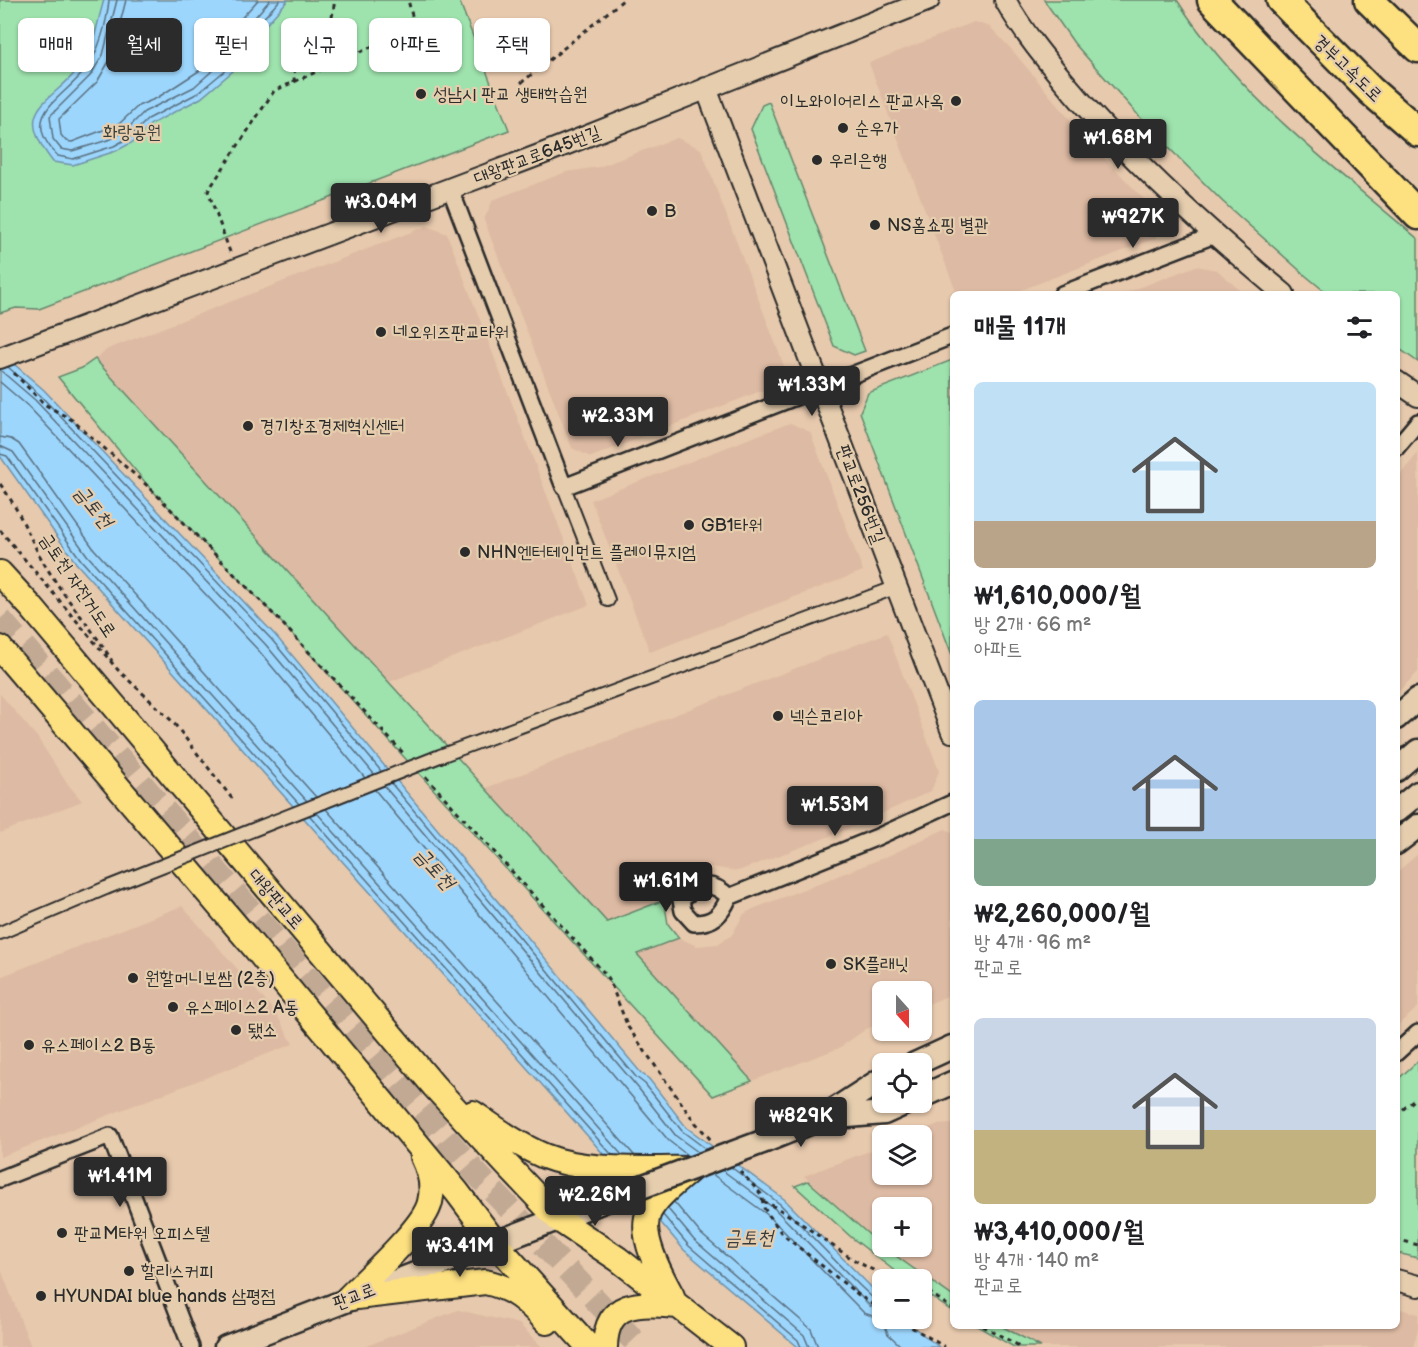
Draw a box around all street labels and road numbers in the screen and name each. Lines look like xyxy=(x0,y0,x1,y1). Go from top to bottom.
street label: 경부고속도로 xyxy=(1309,31,1386,106)
street label: 대왕판교로645번길 xyxy=(471,122,604,189)
street label: 판교로256번길 xyxy=(832,442,889,547)
street label: 금토천 자전거도로 xyxy=(35,529,120,641)
street label: 대왕판교로 xyxy=(244,865,307,934)
street label: 판교로 xyxy=(330,1279,378,1314)

